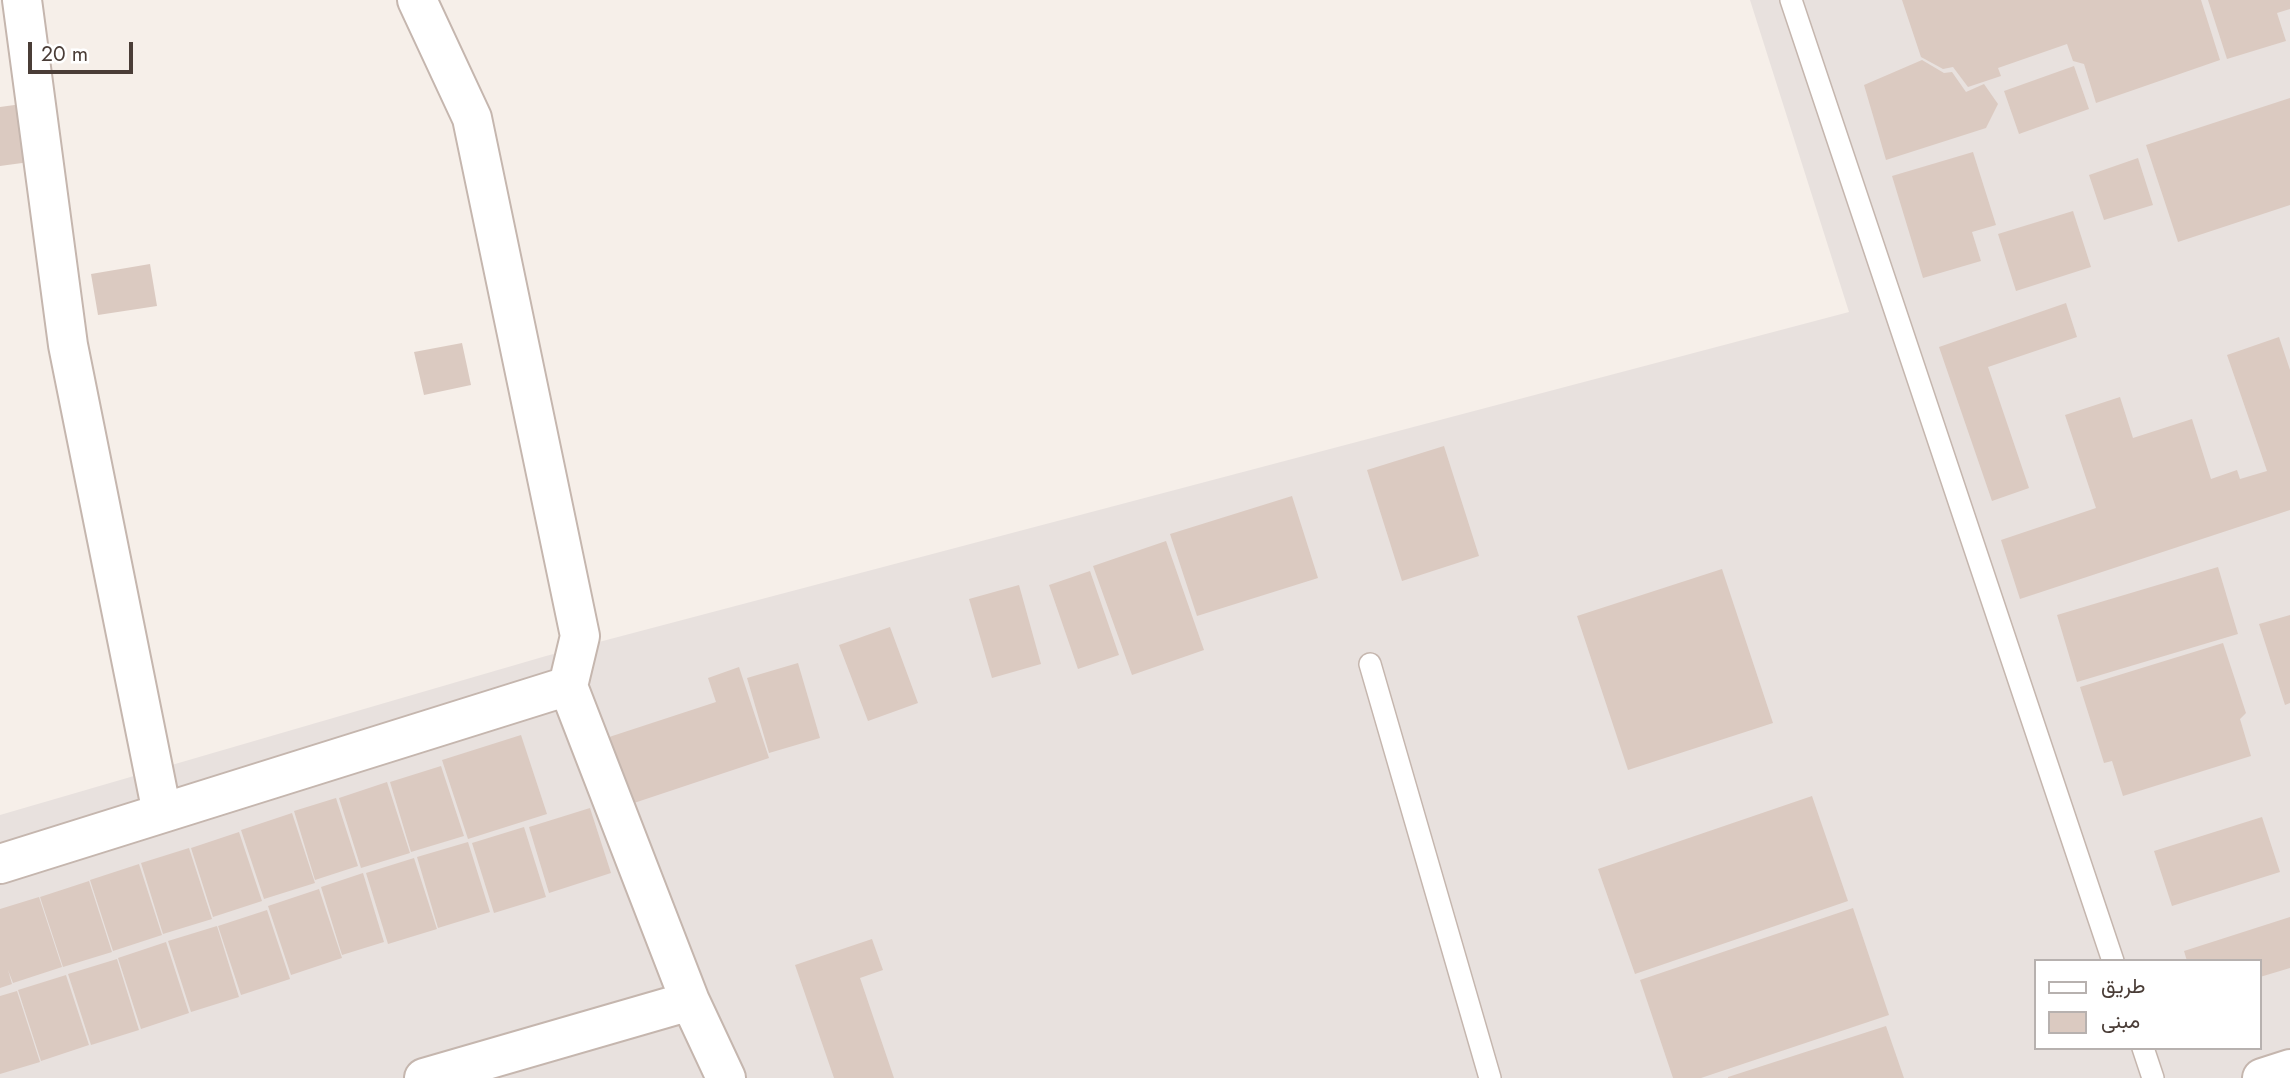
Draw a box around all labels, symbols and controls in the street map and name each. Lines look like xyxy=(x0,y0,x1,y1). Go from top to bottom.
scale bar xyxy=(32,28,136,72)
text: 20 m xyxy=(41,39,88,69)
legend xyxy=(2035,959,2262,1050)
text: طريق xyxy=(2101,971,2146,1001)
text: مبنى xyxy=(2101,1006,2140,1036)

